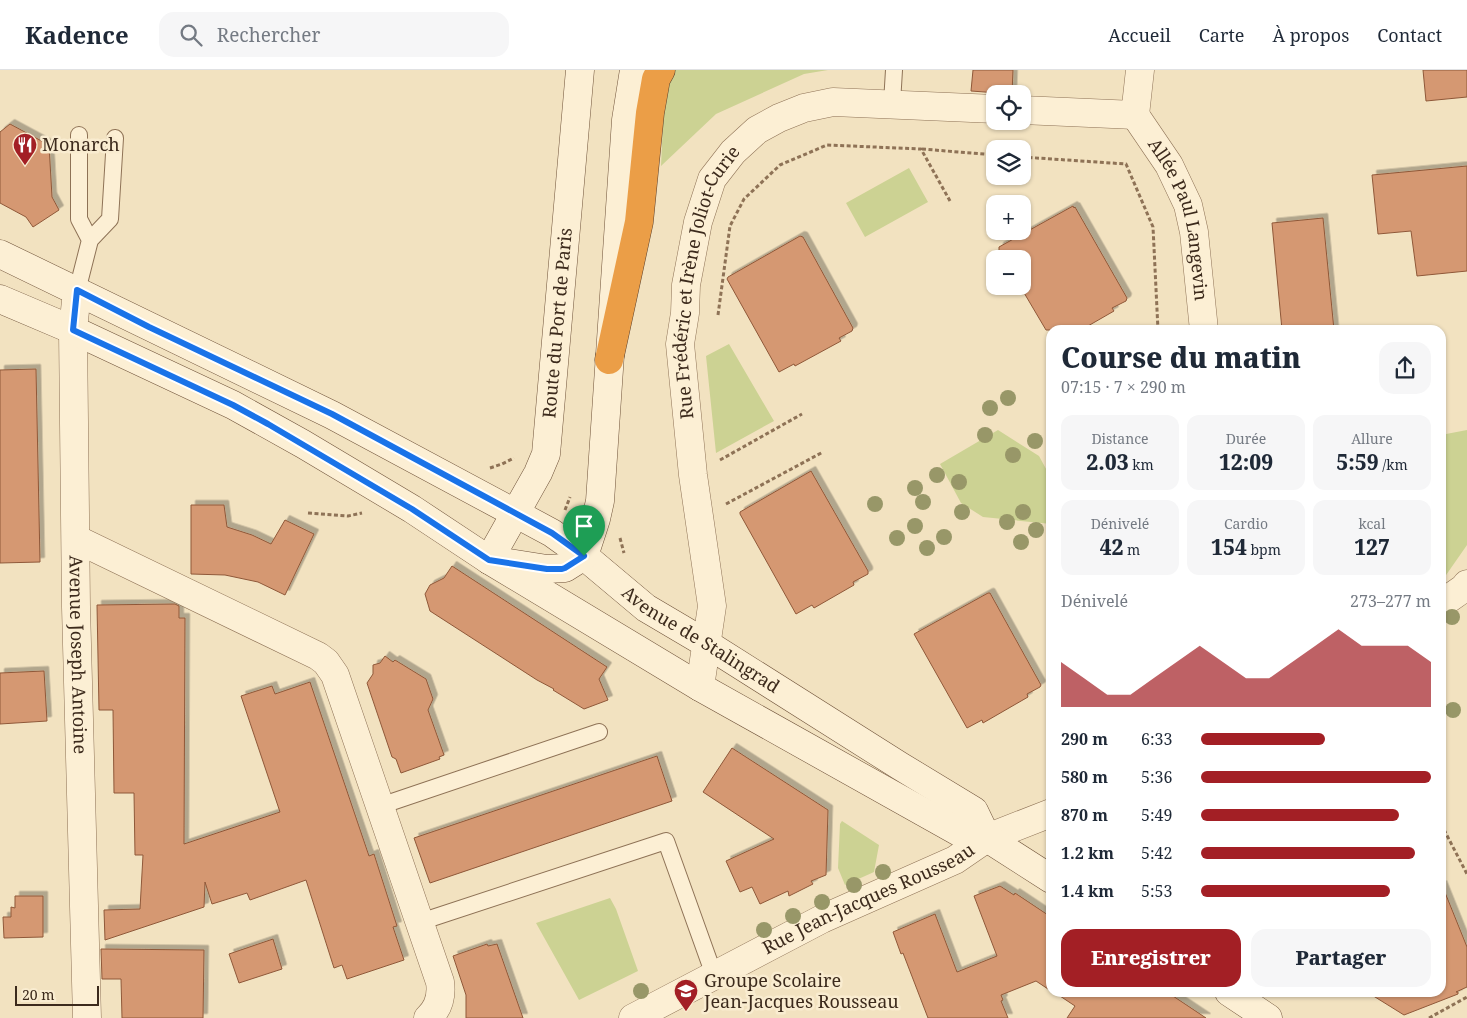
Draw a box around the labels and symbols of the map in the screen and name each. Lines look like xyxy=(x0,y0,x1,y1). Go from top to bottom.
restaurant icon: Monarch xyxy=(12,132,38,166)
place label: Monarch xyxy=(42,132,120,156)
street label: Allée Paul Langevin xyxy=(1143,133,1214,302)
street label: Rue Frédéric et Irène Joliot-Curie xyxy=(667,140,745,420)
street label: Route du Port de Paris xyxy=(536,227,577,419)
pin xyxy=(563,505,605,556)
street label: Avenue Joseph Antoine xyxy=(64,555,93,755)
street label: Avenue de Stalingrad xyxy=(617,580,785,698)
street label: Rue Jean-Jacques Rousseau xyxy=(758,837,979,959)
place label: Groupe Scolaire Jean-Jacques Rousseau xyxy=(703,968,899,1013)
school or university icon: Groupe Scolaire Jean-Jacques Rousseau xyxy=(673,978,699,1012)
scale bar xyxy=(15,983,99,1006)

